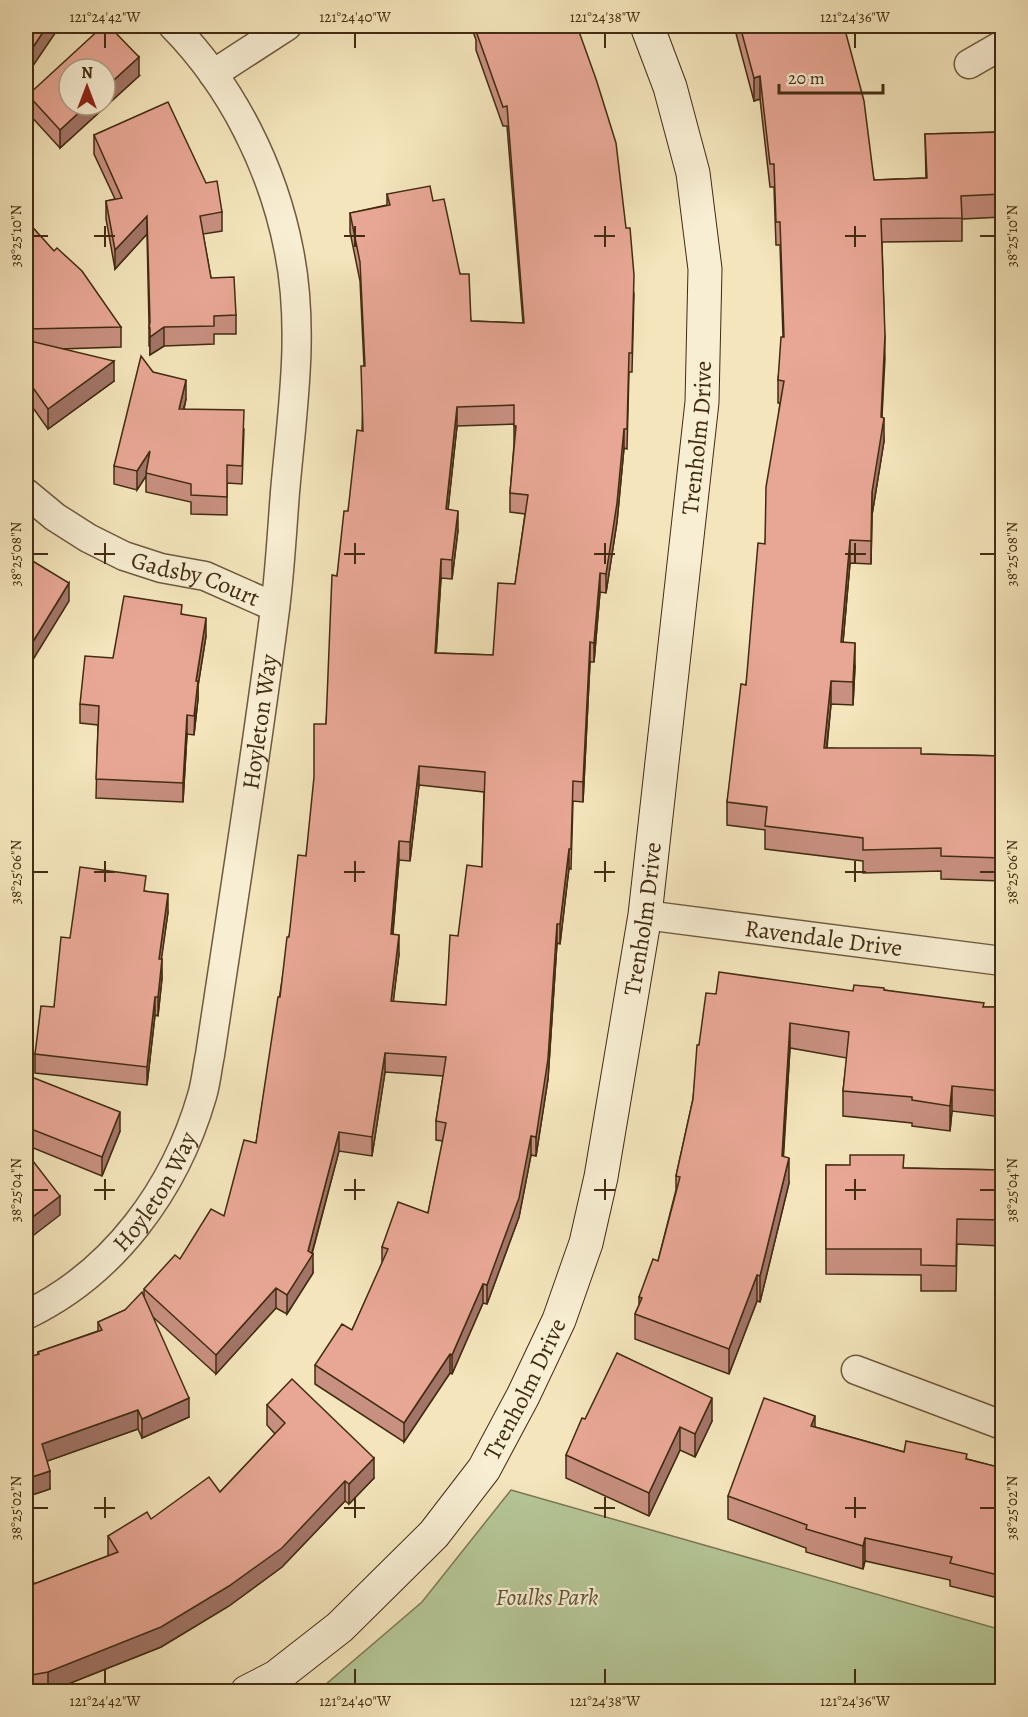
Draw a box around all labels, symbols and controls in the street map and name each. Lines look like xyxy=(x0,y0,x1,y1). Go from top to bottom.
text: 121°24'42"W xyxy=(70,7,140,27)
text: 121°24'40"W xyxy=(319,7,391,27)
text: 121°24'38"W xyxy=(570,7,640,27)
text: 121°24'36"W xyxy=(820,7,890,27)
north arrow xyxy=(57,57,117,117)
scale bar xyxy=(779,57,882,95)
text: N xyxy=(81,62,93,84)
text: 20 m xyxy=(788,66,825,90)
text: 38°25'10"N xyxy=(6,204,26,267)
text: 38°25'10"N xyxy=(1002,204,1022,267)
street label: Trenholm Drive xyxy=(674,360,719,516)
text: 38°25'08"N xyxy=(6,521,26,586)
text: 38°25'08"N xyxy=(1002,521,1022,586)
street label: Gadsby Court xyxy=(127,543,265,614)
street label: Hoyleton Way xyxy=(234,652,285,792)
text: 38°25'06"N xyxy=(6,840,26,904)
street label: Trenholm Drive xyxy=(616,840,669,998)
text: 38°25'06"N xyxy=(1002,840,1022,904)
street label: Ravendale Drive xyxy=(743,912,904,964)
street label: Hoyleton Way xyxy=(105,1127,204,1258)
text: 38°25'04"N xyxy=(6,1158,26,1222)
text: 38°25'04"N xyxy=(1002,1158,1022,1222)
street label: Trenholm Drive xyxy=(476,1313,574,1465)
text: 38°25'02"N xyxy=(6,1475,26,1540)
text: 38°25'02"N xyxy=(1002,1475,1022,1540)
park label: Foulks Park xyxy=(496,1581,599,1613)
text: 121°24'42"W xyxy=(70,1691,140,1711)
text: 121°24'40"W xyxy=(319,1691,391,1711)
text: 121°24'38"W xyxy=(570,1691,640,1711)
text: 121°24'36"W xyxy=(820,1691,890,1711)

